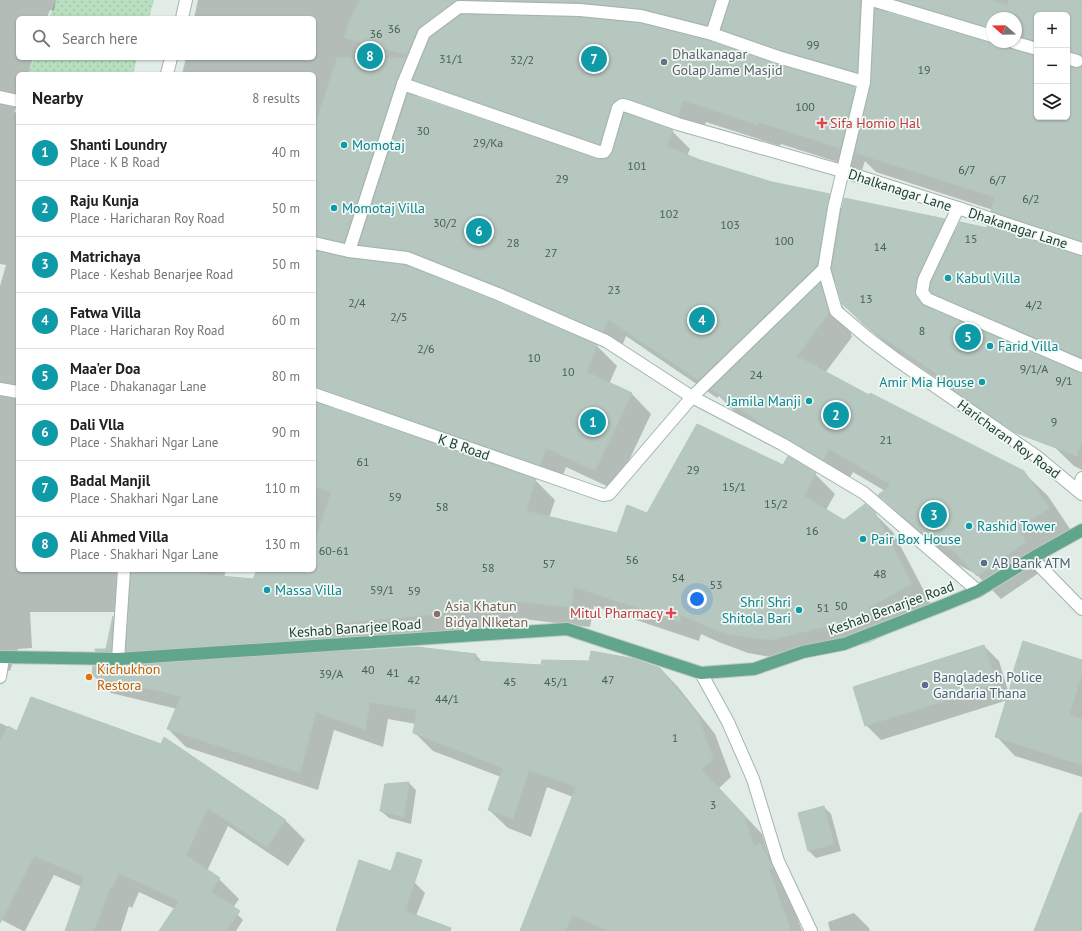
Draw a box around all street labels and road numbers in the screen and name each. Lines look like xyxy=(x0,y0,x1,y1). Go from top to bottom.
street label: Dhalkanagar Lane xyxy=(846,165,954,215)
street label: Dhakanagar Lane xyxy=(966,203,1070,253)
street label: Haricharan Roy Road xyxy=(954,395,1064,483)
street label: K B Road xyxy=(436,430,492,464)
street label: Keshab Benarjee Road xyxy=(826,577,956,639)
street label: Keshab Banarjee Road xyxy=(288,614,422,642)

